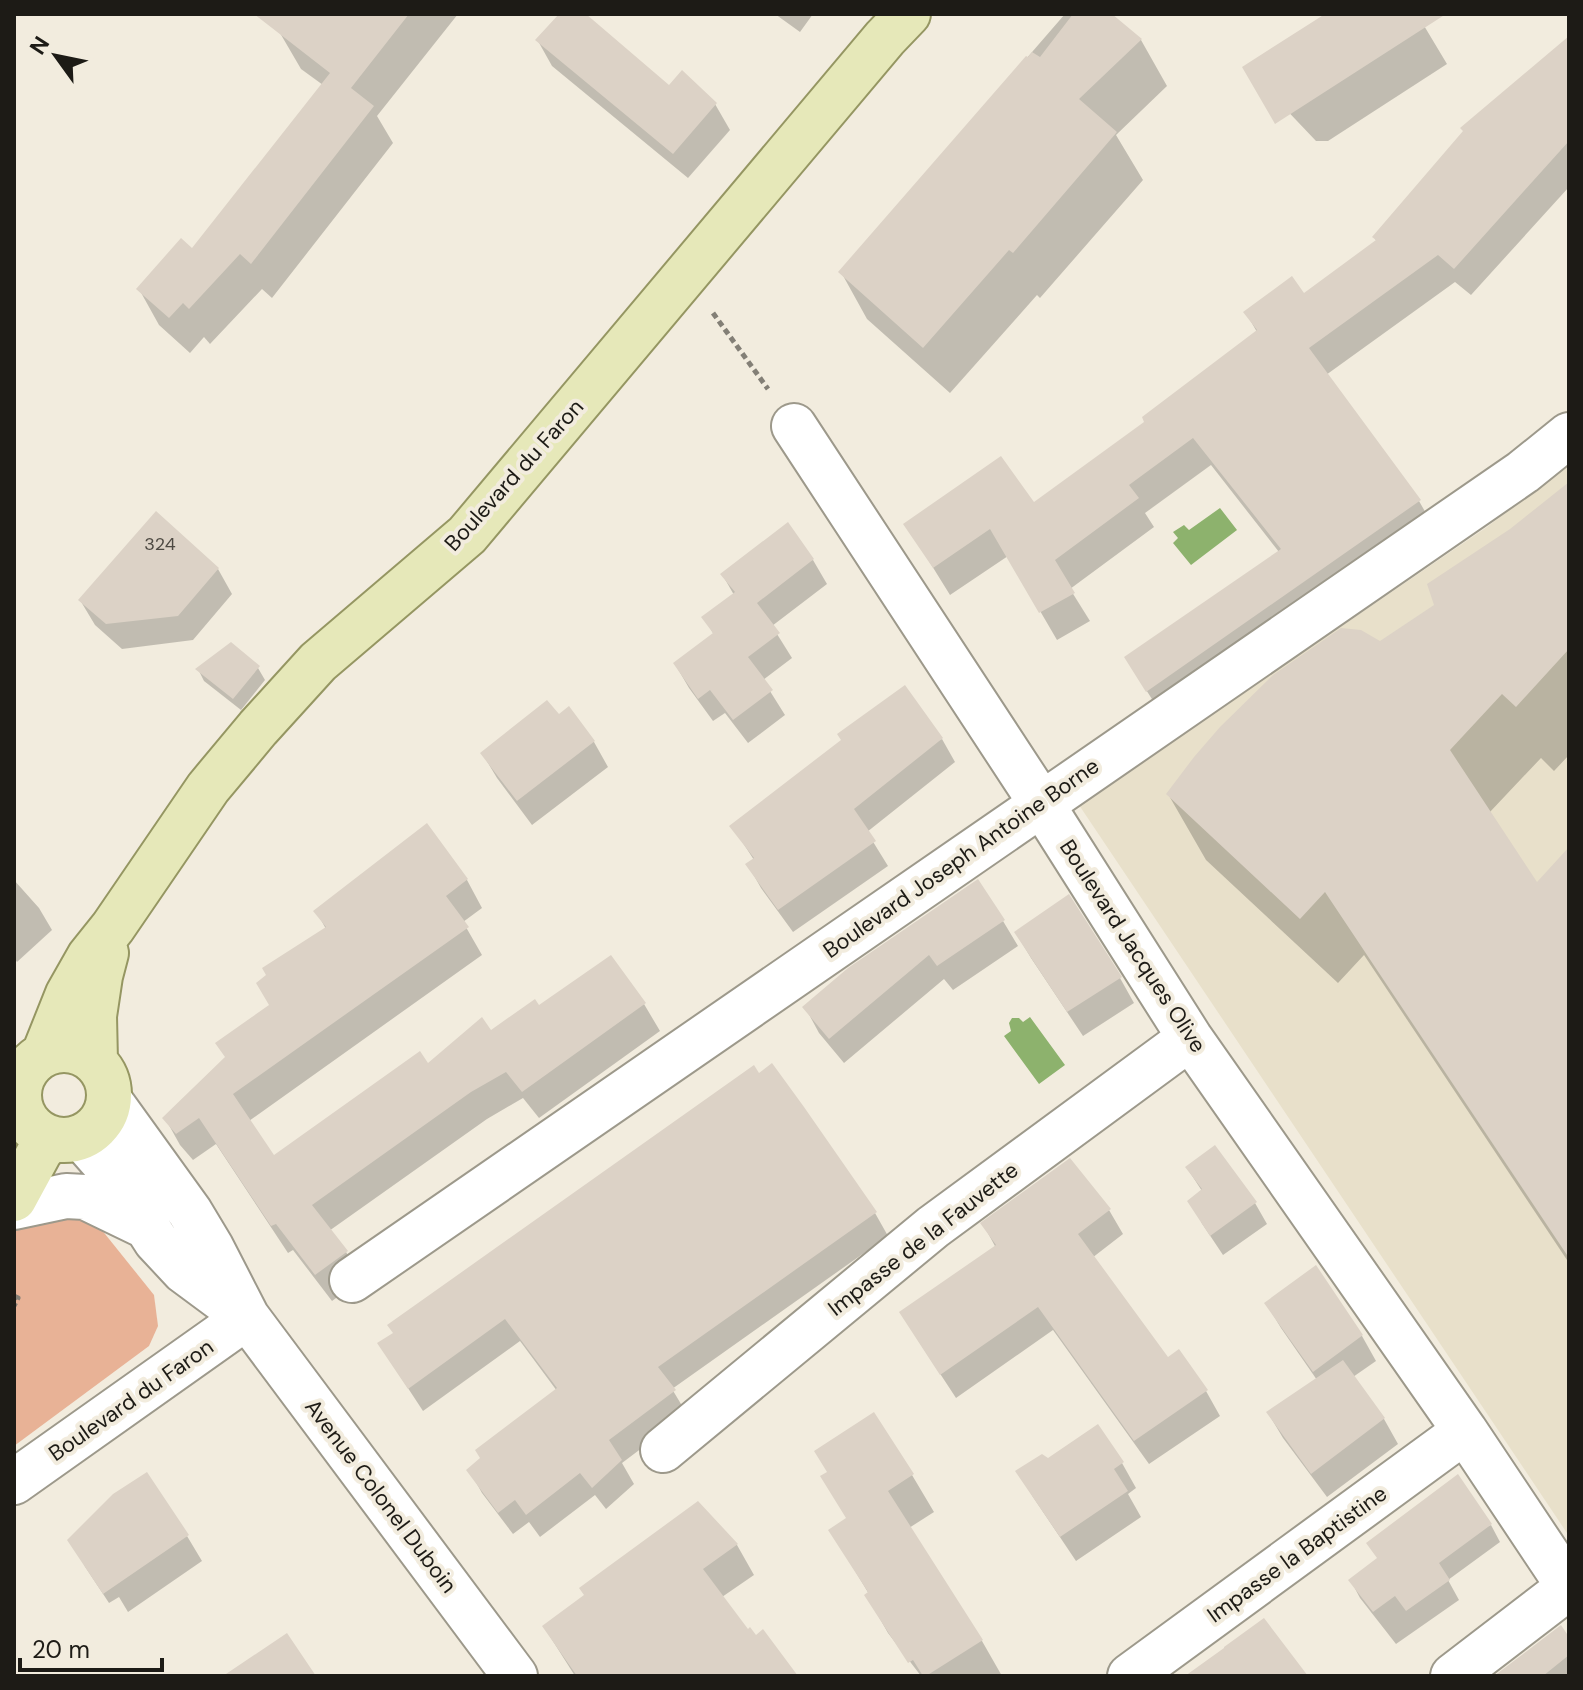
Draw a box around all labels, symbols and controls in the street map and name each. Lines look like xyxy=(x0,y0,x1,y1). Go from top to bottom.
north arrow xyxy=(16,16,96,96)
text: N xyxy=(23,31,56,60)
street label: Boulevard du Faron xyxy=(438,393,590,557)
house number: 324 xyxy=(144,532,176,556)
street label: Boulevard Joseph Antoine Borne xyxy=(817,751,1105,965)
street label: Boulevard Jacques Olive xyxy=(1053,834,1213,1058)
street label: Impasse de la Fauvette xyxy=(822,1156,1024,1322)
street label: Boulevard du Faron xyxy=(43,1332,219,1468)
street label: Avenue Colonel Duboin xyxy=(298,1393,464,1599)
street label: Impasse la Baptistine xyxy=(1201,1479,1393,1629)
scale bar xyxy=(20,1622,162,1672)
text: 20 m xyxy=(32,1634,90,1665)

